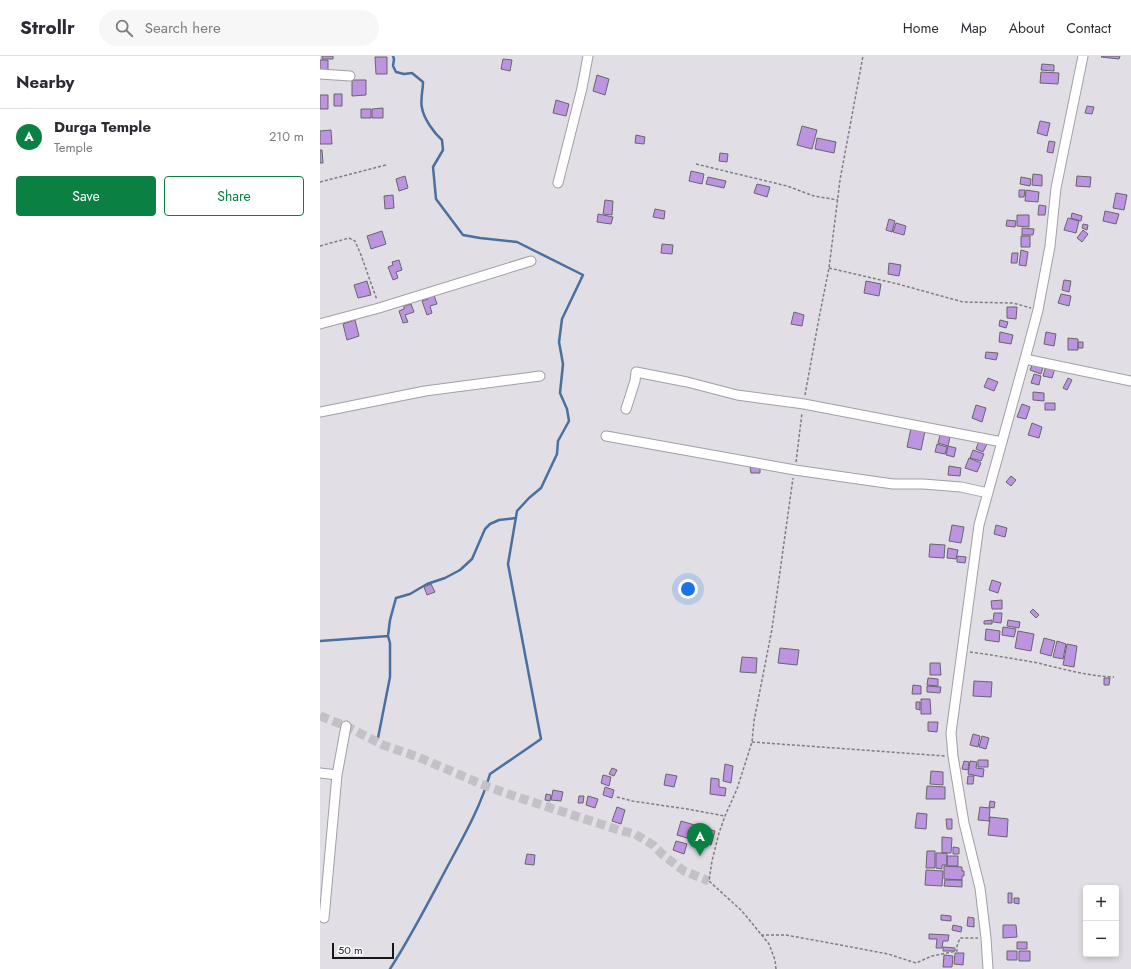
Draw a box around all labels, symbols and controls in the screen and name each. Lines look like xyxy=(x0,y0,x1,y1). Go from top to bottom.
search box xyxy=(99,10,379,46)
text: Strollr xyxy=(20,14,75,41)
icon: search xyxy=(113,17,135,39)
text: Search here xyxy=(145,17,221,39)
text: Home xyxy=(903,18,939,38)
text: Map xyxy=(961,18,987,38)
text: About xyxy=(1009,18,1044,38)
text: Contact xyxy=(1066,18,1111,38)
text: Nearby xyxy=(16,70,74,94)
text: Durga Temple xyxy=(54,116,151,138)
text: A xyxy=(24,127,34,146)
text: 210 m xyxy=(269,127,304,146)
text: Temple xyxy=(54,138,93,157)
button: Save xyxy=(16,176,156,216)
button: Share xyxy=(164,176,304,216)
your location xyxy=(678,579,698,599)
pin: A xyxy=(687,823,713,856)
map controls xyxy=(1083,885,1119,957)
button: + xyxy=(1083,885,1119,921)
button: − xyxy=(1083,921,1119,957)
scale bar xyxy=(332,941,394,960)
text: 50 m xyxy=(338,942,363,958)

